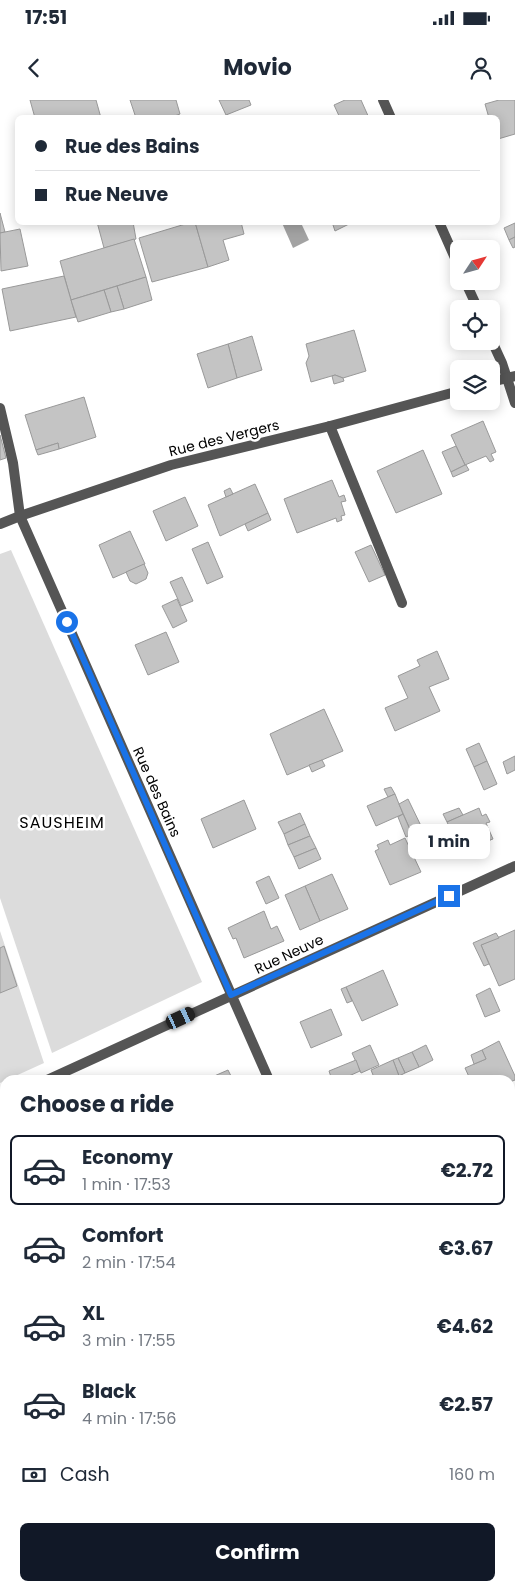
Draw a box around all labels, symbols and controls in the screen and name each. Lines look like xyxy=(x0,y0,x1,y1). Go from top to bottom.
text: 17:51 xyxy=(25,4,67,31)
text: Movio xyxy=(223,52,292,83)
icon: back xyxy=(20,54,48,82)
icon: person xyxy=(467,54,495,82)
text: Rue des Bains xyxy=(65,133,200,160)
text: Rue Neuve xyxy=(65,181,168,208)
north arrow xyxy=(450,240,500,290)
map controls xyxy=(450,240,500,410)
button: locate xyxy=(450,300,500,350)
button: layers xyxy=(450,360,500,410)
street label: Rue des Vergers xyxy=(167,415,281,461)
route start xyxy=(56,611,78,633)
street label: Rue des Bains xyxy=(128,744,186,840)
district label: SAUSHEIM xyxy=(19,811,105,834)
callout: 1 min xyxy=(408,824,490,858)
text: 1 min xyxy=(428,830,470,853)
route end xyxy=(438,885,460,907)
street label: Rue Neuve xyxy=(251,929,327,979)
car xyxy=(164,1005,197,1031)
text: Choose a ride xyxy=(20,1089,174,1120)
text: Economy xyxy=(82,1144,173,1171)
icon: car xyxy=(22,1148,67,1193)
text: €2.72 xyxy=(441,1157,493,1184)
text: 1 min · 17:53 xyxy=(82,1173,171,1196)
text: Comfort xyxy=(82,1222,164,1249)
icon: car xyxy=(22,1226,67,1271)
text: €3.67 xyxy=(439,1235,493,1262)
text: 2 min · 17:54 xyxy=(82,1251,175,1274)
text: XL xyxy=(82,1300,105,1327)
icon: car xyxy=(22,1304,67,1349)
text: €4.62 xyxy=(437,1313,493,1340)
text: 3 min · 17:55 xyxy=(82,1329,176,1352)
text: Black xyxy=(82,1378,136,1405)
icon: car xyxy=(22,1382,67,1427)
text: €2.57 xyxy=(439,1391,493,1418)
text: 4 min · 17:56 xyxy=(82,1407,176,1430)
icon: cash xyxy=(20,1461,48,1489)
text: Cash xyxy=(60,1461,110,1488)
text: 160 m xyxy=(449,1463,495,1486)
button: Confirm xyxy=(20,1523,495,1581)

